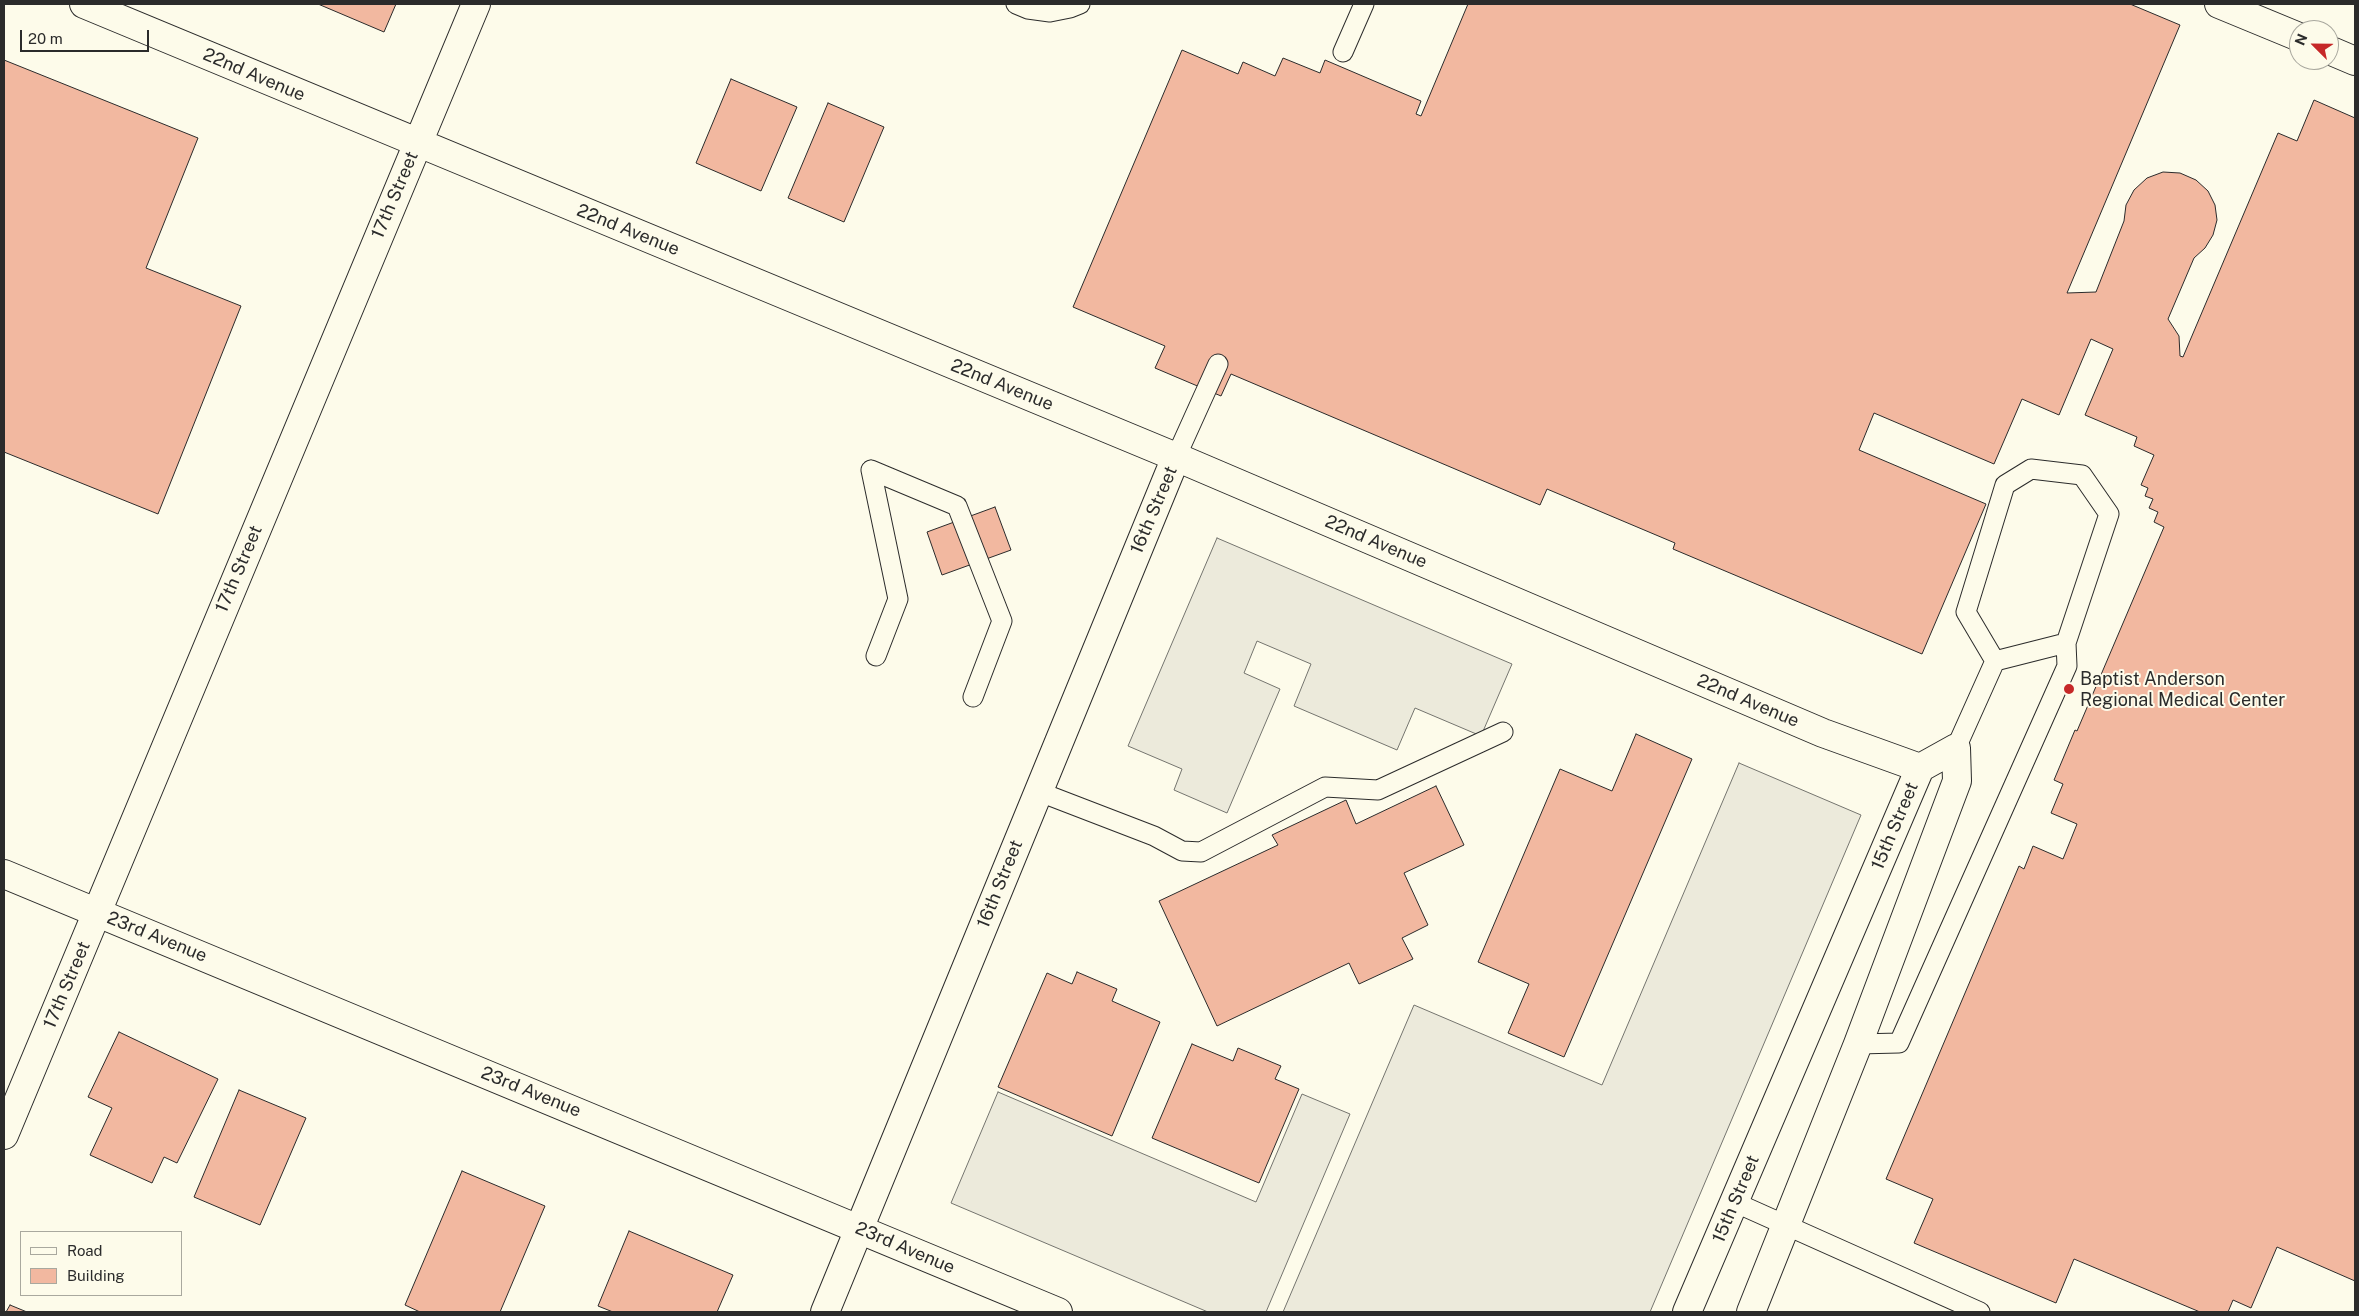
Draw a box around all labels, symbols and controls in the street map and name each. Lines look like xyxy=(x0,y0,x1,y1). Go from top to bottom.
scale bar xyxy=(22,20,151,52)
north arrow xyxy=(2289,20,2339,70)
text: 20 m xyxy=(28,30,63,47)
text: N xyxy=(2292,31,2311,48)
street label: 22nd Avenue xyxy=(200,44,308,106)
street label: 17th Street xyxy=(367,148,423,242)
street label: 22nd Avenue xyxy=(574,200,682,260)
street label: 22nd Avenue xyxy=(948,355,1056,415)
street label: 16th Street xyxy=(1126,463,1182,557)
street label: 22nd Avenue xyxy=(1322,511,1430,573)
street label: 17th Street xyxy=(211,522,267,616)
place label: Baptist Anderson Regional Medical Center xyxy=(2080,668,2285,711)
street label: 22nd Avenue xyxy=(1694,670,1802,732)
marker: Baptist Anderson Regional Medical Center xyxy=(2062,682,2076,696)
street label: 15th Street xyxy=(1867,779,1923,873)
street label: 16th Street xyxy=(973,837,1027,931)
street label: 23rd Avenue xyxy=(104,907,210,967)
street label: 17th Street xyxy=(39,938,95,1032)
street label: 23rd Avenue xyxy=(478,1062,584,1122)
street label: 15th Street xyxy=(1708,1152,1764,1246)
street label: 23rd Avenue xyxy=(852,1217,958,1279)
legend xyxy=(20,1231,182,1296)
text: Road xyxy=(67,1242,103,1259)
text: Building xyxy=(67,1267,125,1284)

